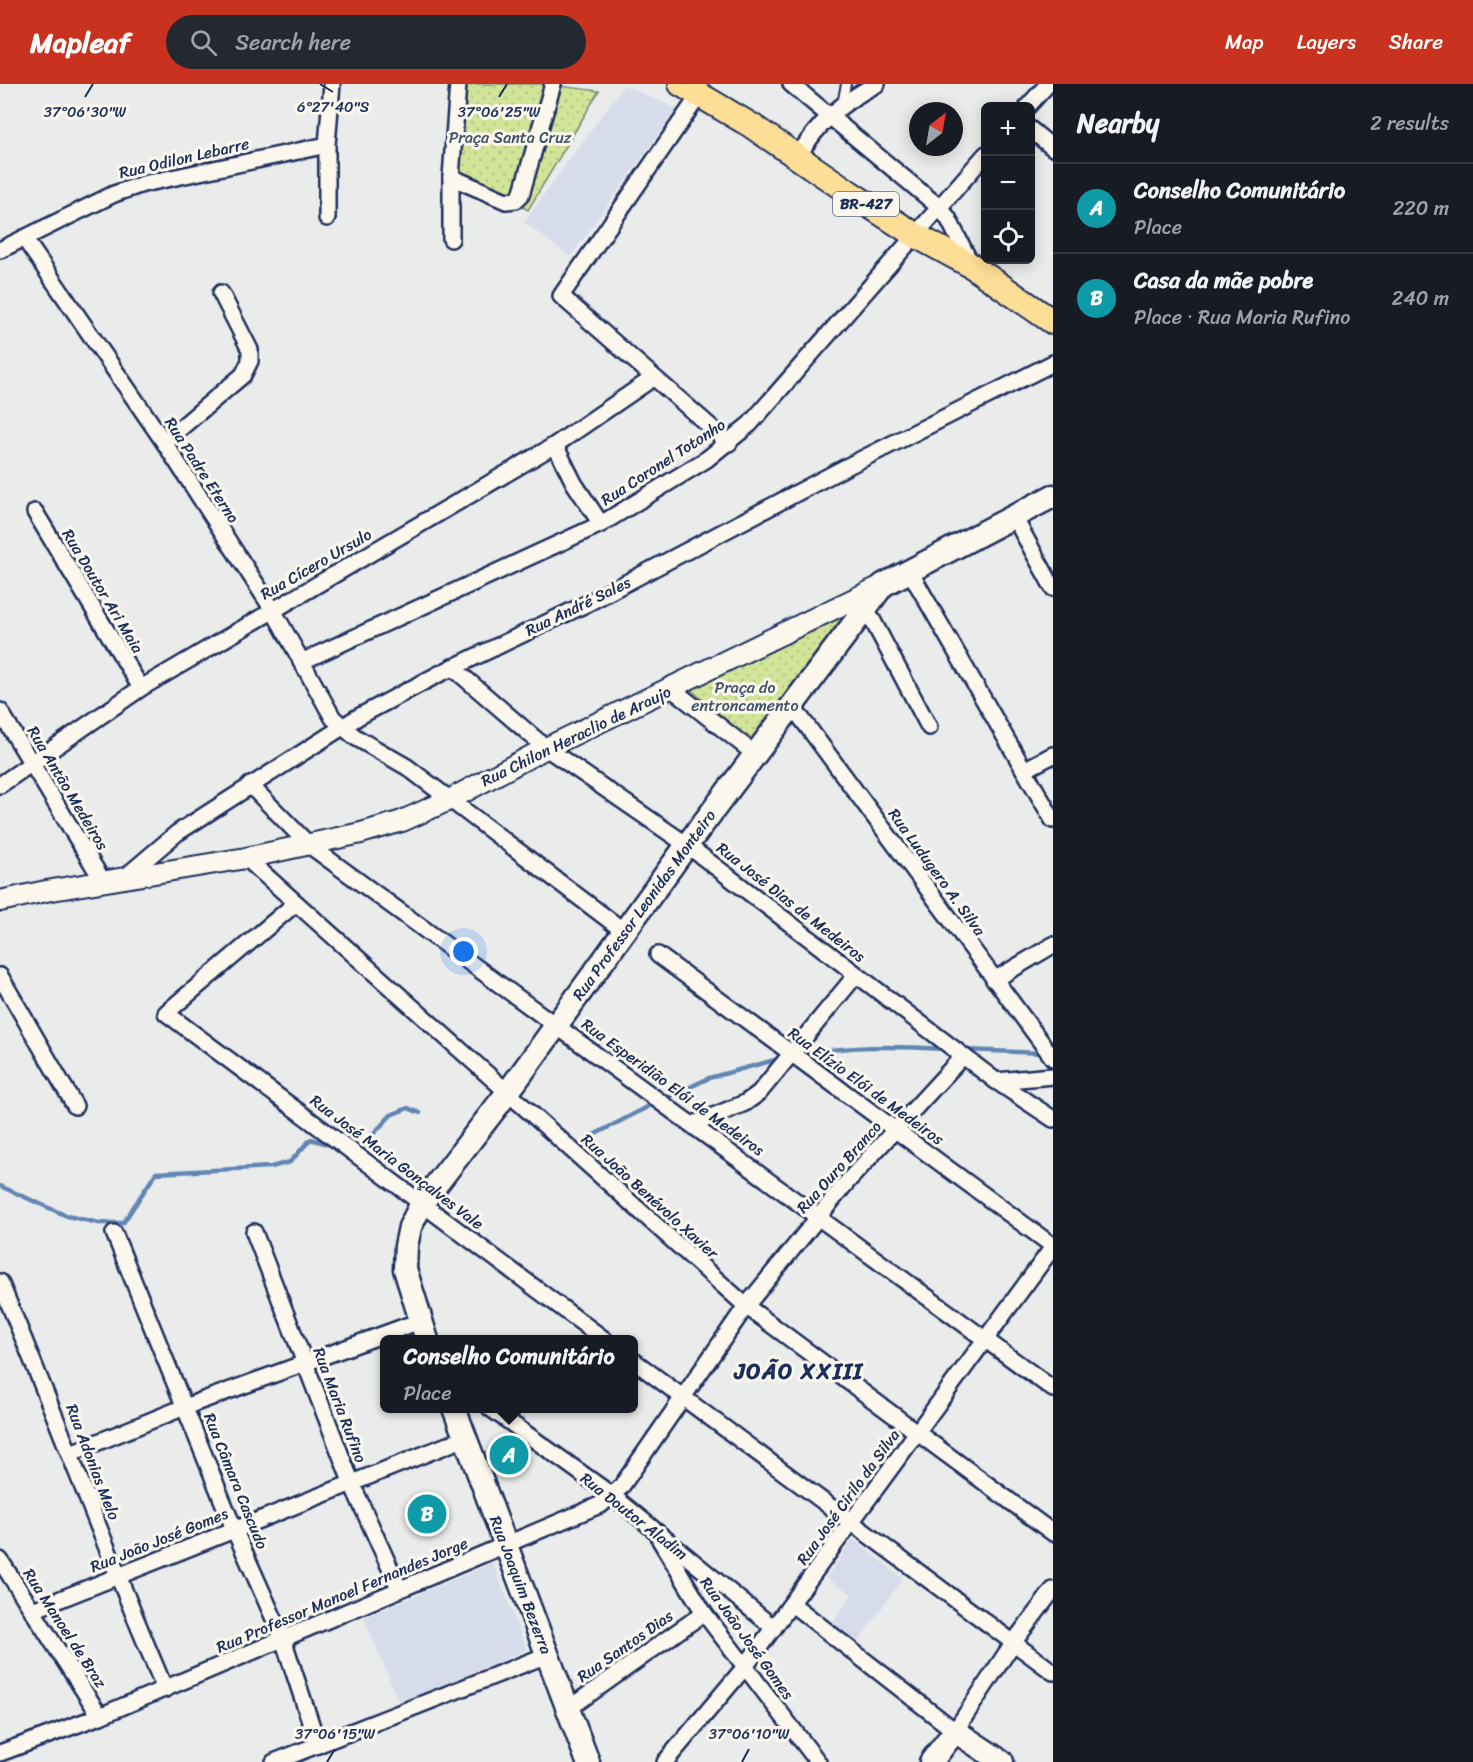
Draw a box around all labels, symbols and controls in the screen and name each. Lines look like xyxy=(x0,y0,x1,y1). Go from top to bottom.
search box xyxy=(166,15,586,69)
text: Mapleaf xyxy=(30,18,130,67)
text: Search here xyxy=(235,23,351,62)
text: Map xyxy=(1225,23,1264,61)
text: Layers xyxy=(1297,23,1356,61)
text: Share xyxy=(1389,23,1443,61)
icon: search xyxy=(187,26,220,59)
text: 6°27'40"S xyxy=(297,94,370,120)
text: 37°06'30"W xyxy=(44,99,127,125)
text: 37°06'25"W xyxy=(458,99,541,125)
text: Nearby xyxy=(1077,100,1159,146)
north arrow xyxy=(909,102,963,156)
map controls xyxy=(981,102,1035,264)
button: + xyxy=(981,102,1035,156)
text: 2 results xyxy=(1370,106,1449,141)
park label: Praça Santa Cruz xyxy=(449,123,572,152)
street label: Rua Odilon Lebarre xyxy=(116,129,252,187)
button: − xyxy=(981,156,1035,210)
text: Conselho Comunitário xyxy=(1134,171,1345,210)
text: A xyxy=(1090,191,1103,226)
text: 220 m xyxy=(1393,191,1449,226)
road number: BR-427 xyxy=(833,192,899,216)
button: locate xyxy=(981,210,1035,264)
text: Place xyxy=(1134,210,1182,245)
text: Casa da mãe pobre xyxy=(1134,261,1313,300)
text: B xyxy=(1090,281,1103,316)
text: 240 m xyxy=(1392,281,1449,316)
text: Place · Rua Maria Rufino xyxy=(1134,300,1350,335)
street label: Rua Padre Eterno xyxy=(157,411,247,529)
street label: Rua Coronel Totonho xyxy=(595,411,731,513)
street label: Rua Cícero Ursulo xyxy=(255,520,377,608)
street label: Rua Doutor Ari Maia xyxy=(54,523,152,659)
street label: Rua André Sales xyxy=(520,567,637,644)
park label: Praça do entroncamento xyxy=(691,673,799,720)
street label: Rua Chilon Heraclio de Araujo xyxy=(476,677,676,795)
street label: Rua Antão Medeiros xyxy=(19,720,117,856)
street label: Rua Ludugero A. Silva xyxy=(880,802,994,943)
street label: Rua Professor Leonidas Monteiro xyxy=(564,803,724,1007)
street label: Rua José Dias de Medeiros xyxy=(710,834,872,970)
your location xyxy=(449,937,478,966)
street label: Rua Esperidião Elói de Medeiros xyxy=(575,1010,771,1164)
street label: Rua Elízio Elói de Medeiros xyxy=(782,1019,951,1153)
street label: Rua José Maria Gonçalves Vale xyxy=(304,1087,490,1237)
street label: Rua Ouro Branco xyxy=(789,1114,889,1220)
street label: Rua João Benévolo Xavier xyxy=(574,1126,727,1267)
popup xyxy=(380,1335,638,1413)
text: Conselho Comunitário xyxy=(403,1337,615,1376)
street label: Rua Maria Rufino xyxy=(305,1343,375,1467)
district label: JOÃO XXIII xyxy=(732,1352,864,1391)
text: Place xyxy=(403,1376,452,1411)
street label: Rua Adonias Melo xyxy=(57,1400,129,1524)
street label: Rua Câmara Cascudo xyxy=(195,1408,277,1554)
street label: Rua José Cirilo da Silva xyxy=(789,1423,907,1571)
pin: A xyxy=(490,1432,528,1478)
street label: Rua Doutor Aladim xyxy=(574,1464,694,1568)
pin: B xyxy=(408,1492,446,1536)
street label: Rua João José Gomes xyxy=(86,1499,233,1581)
street label: Rua Joaquim Bezerra xyxy=(481,1511,561,1659)
street label: Rua Professor Manoel Fernandes Jorge xyxy=(212,1529,472,1661)
street label: Rua Manoel de Braz xyxy=(15,1562,115,1694)
street label: Rua João José Gomes xyxy=(692,1570,802,1706)
street label: Rua Santos Dias xyxy=(571,1602,680,1690)
text: 37°06'15"W xyxy=(295,1721,376,1747)
text: 37°06'10"W xyxy=(709,1721,790,1747)

